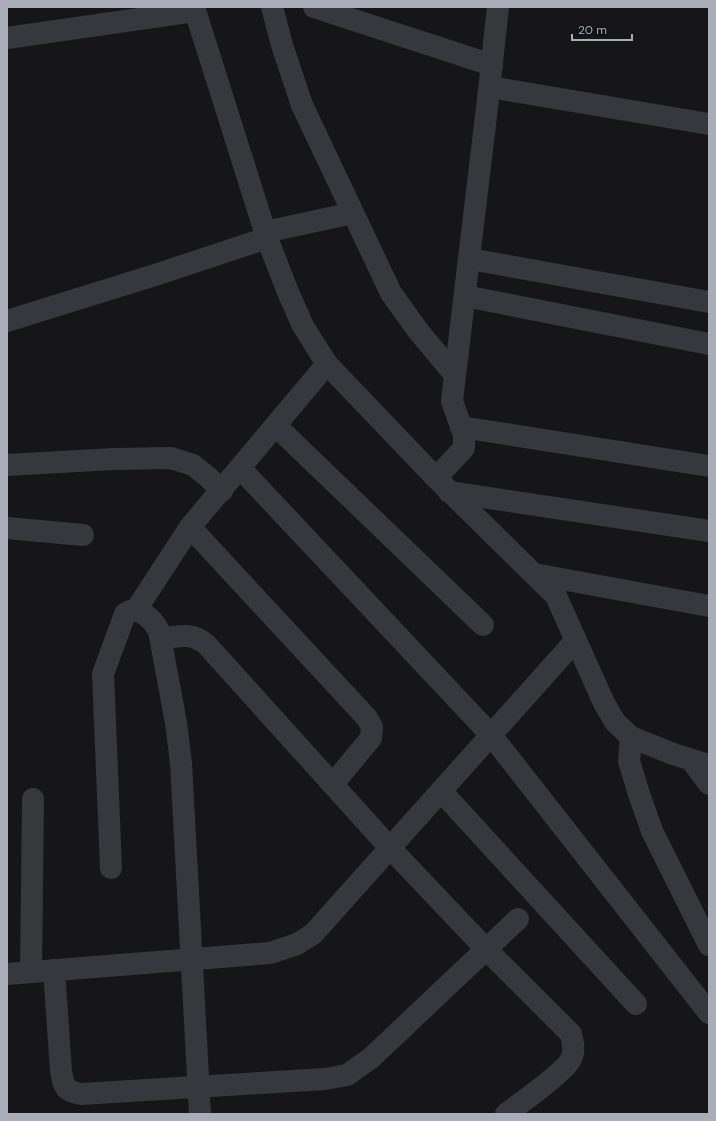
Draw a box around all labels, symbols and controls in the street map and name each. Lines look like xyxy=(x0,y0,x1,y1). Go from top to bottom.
scale bar xyxy=(572,16,632,42)
text: 20 m xyxy=(578,22,607,38)

